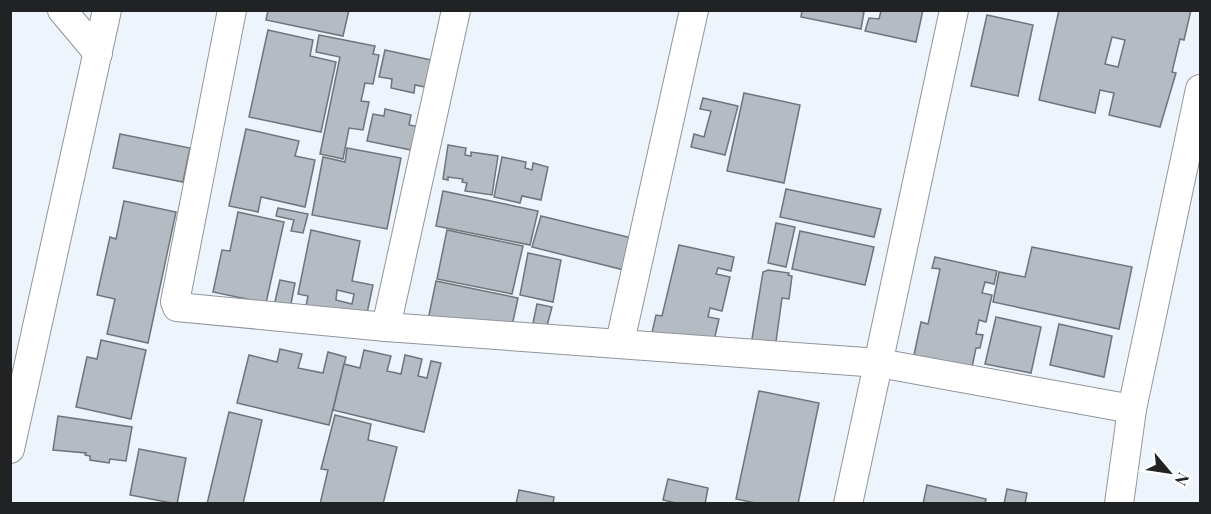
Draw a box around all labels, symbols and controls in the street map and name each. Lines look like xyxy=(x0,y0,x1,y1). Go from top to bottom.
north arrow xyxy=(1139,442,1199,502)
text: N xyxy=(1170,469,1195,490)

